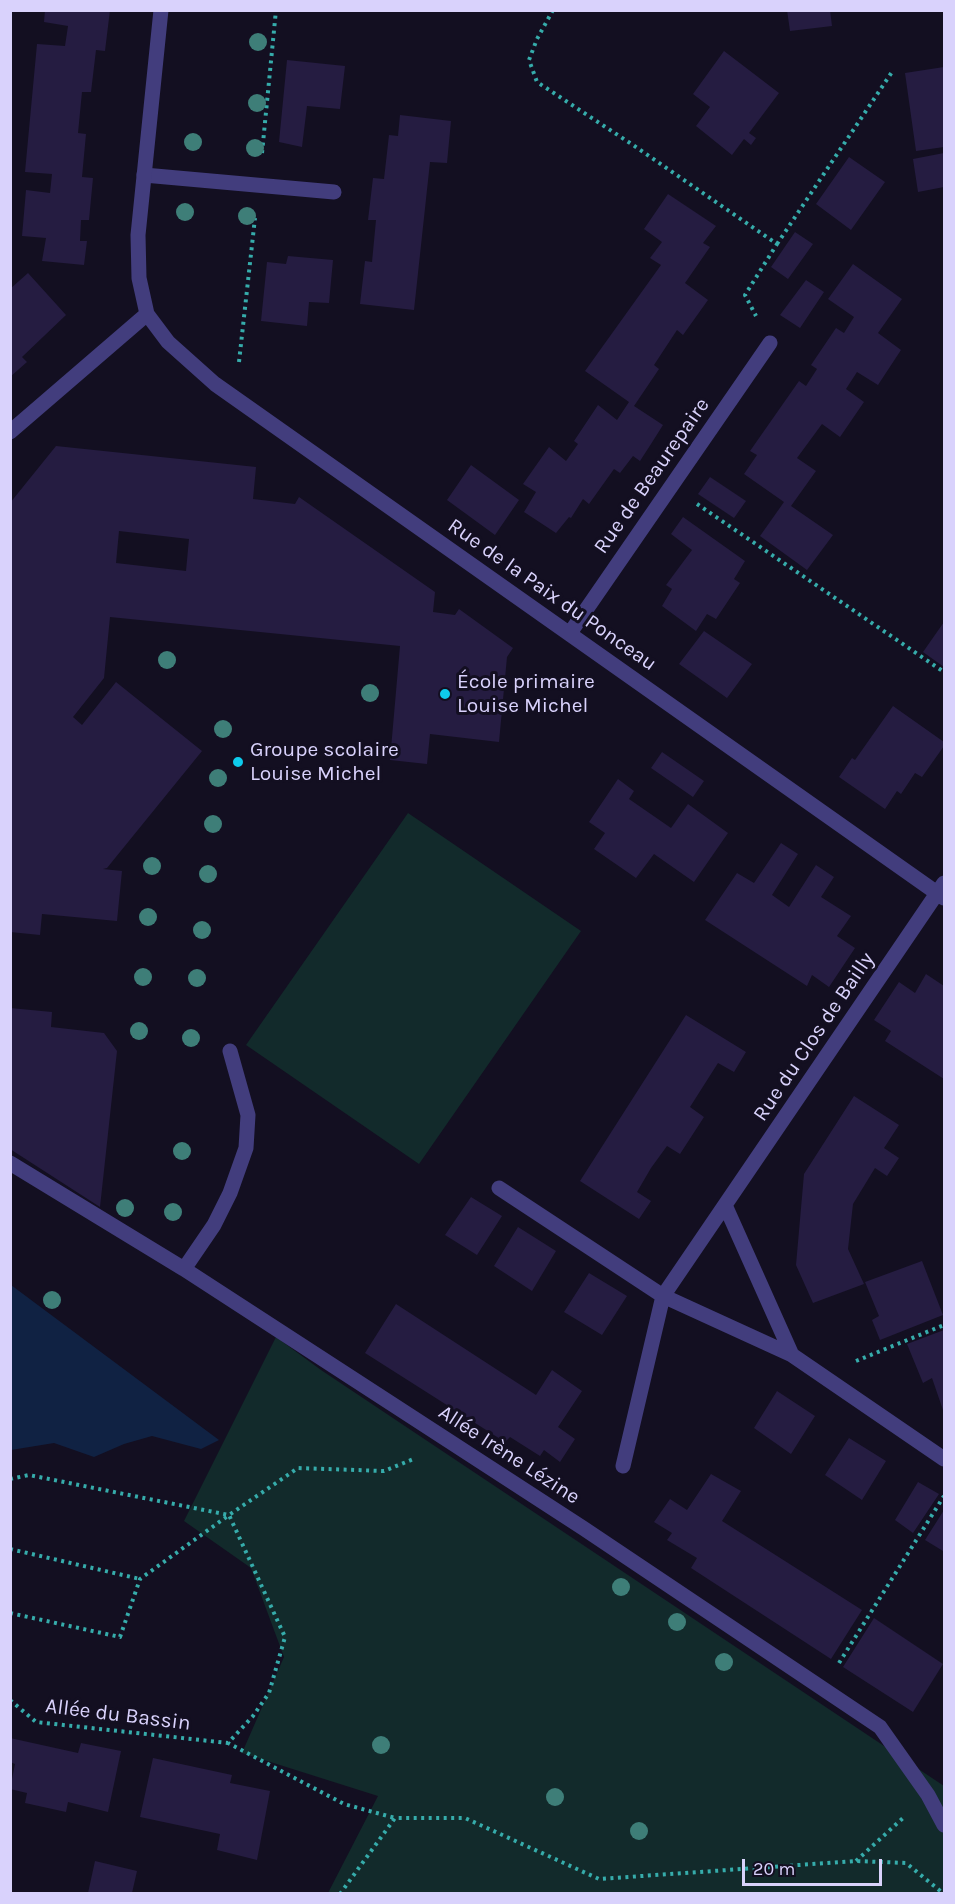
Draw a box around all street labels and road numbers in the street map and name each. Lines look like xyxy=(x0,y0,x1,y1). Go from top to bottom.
street label: Rue de Beaurepaire xyxy=(589,393,715,559)
street label: Rue de la Paix du Ponceau xyxy=(443,513,661,677)
street label: Rue du Clos de Bailly xyxy=(748,948,880,1126)
street label: Allée Irène Lézine xyxy=(434,1400,584,1510)
street label: Allée du Bassin xyxy=(44,1694,192,1736)

